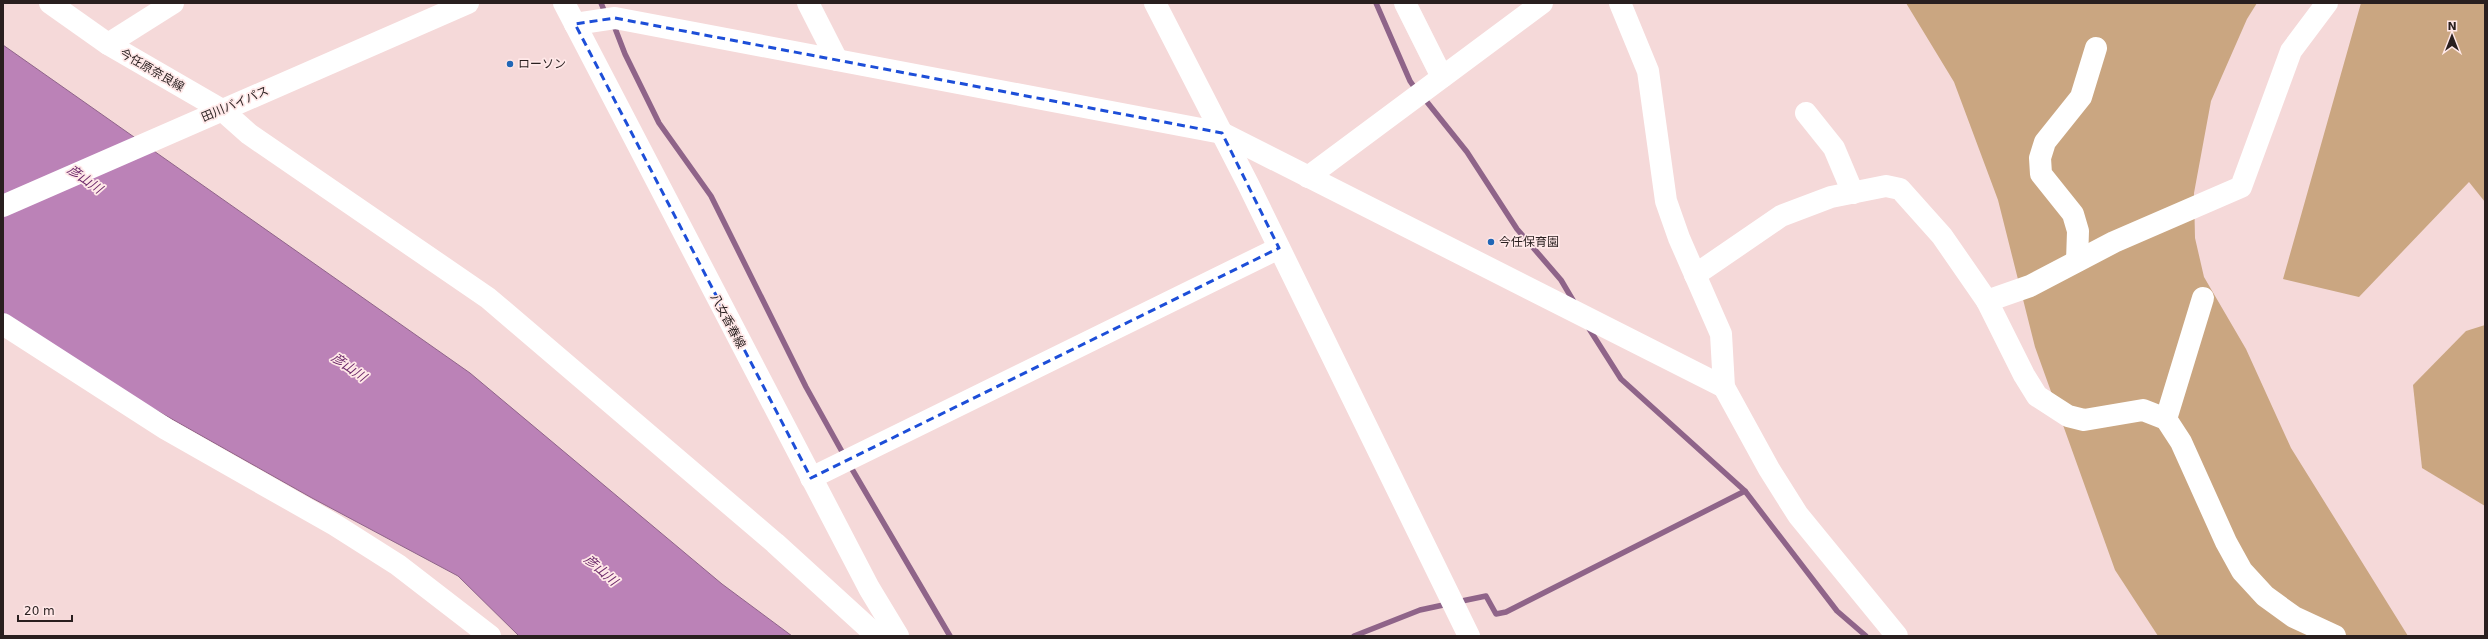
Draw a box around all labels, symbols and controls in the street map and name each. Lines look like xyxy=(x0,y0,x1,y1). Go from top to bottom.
north arrow xyxy=(2432,16,2472,56)
text: N xyxy=(2447,20,2457,33)
street label: 今任原奈良線 xyxy=(117,46,187,94)
place label: ローソン xyxy=(518,57,566,71)
marker: ローソン xyxy=(505,59,515,69)
street label: 田川バイパス xyxy=(199,84,271,124)
water label: 彦山川 xyxy=(65,162,107,197)
place label: 今任保育園 xyxy=(1499,235,1559,249)
marker: 今任保育園 xyxy=(1486,237,1496,247)
street label: 八女香春線 xyxy=(708,291,748,351)
water label: 彦山川 xyxy=(329,350,371,385)
water label: 彦山川 xyxy=(581,552,622,590)
scale bar xyxy=(18,597,72,623)
text: 20 m xyxy=(24,604,55,618)

